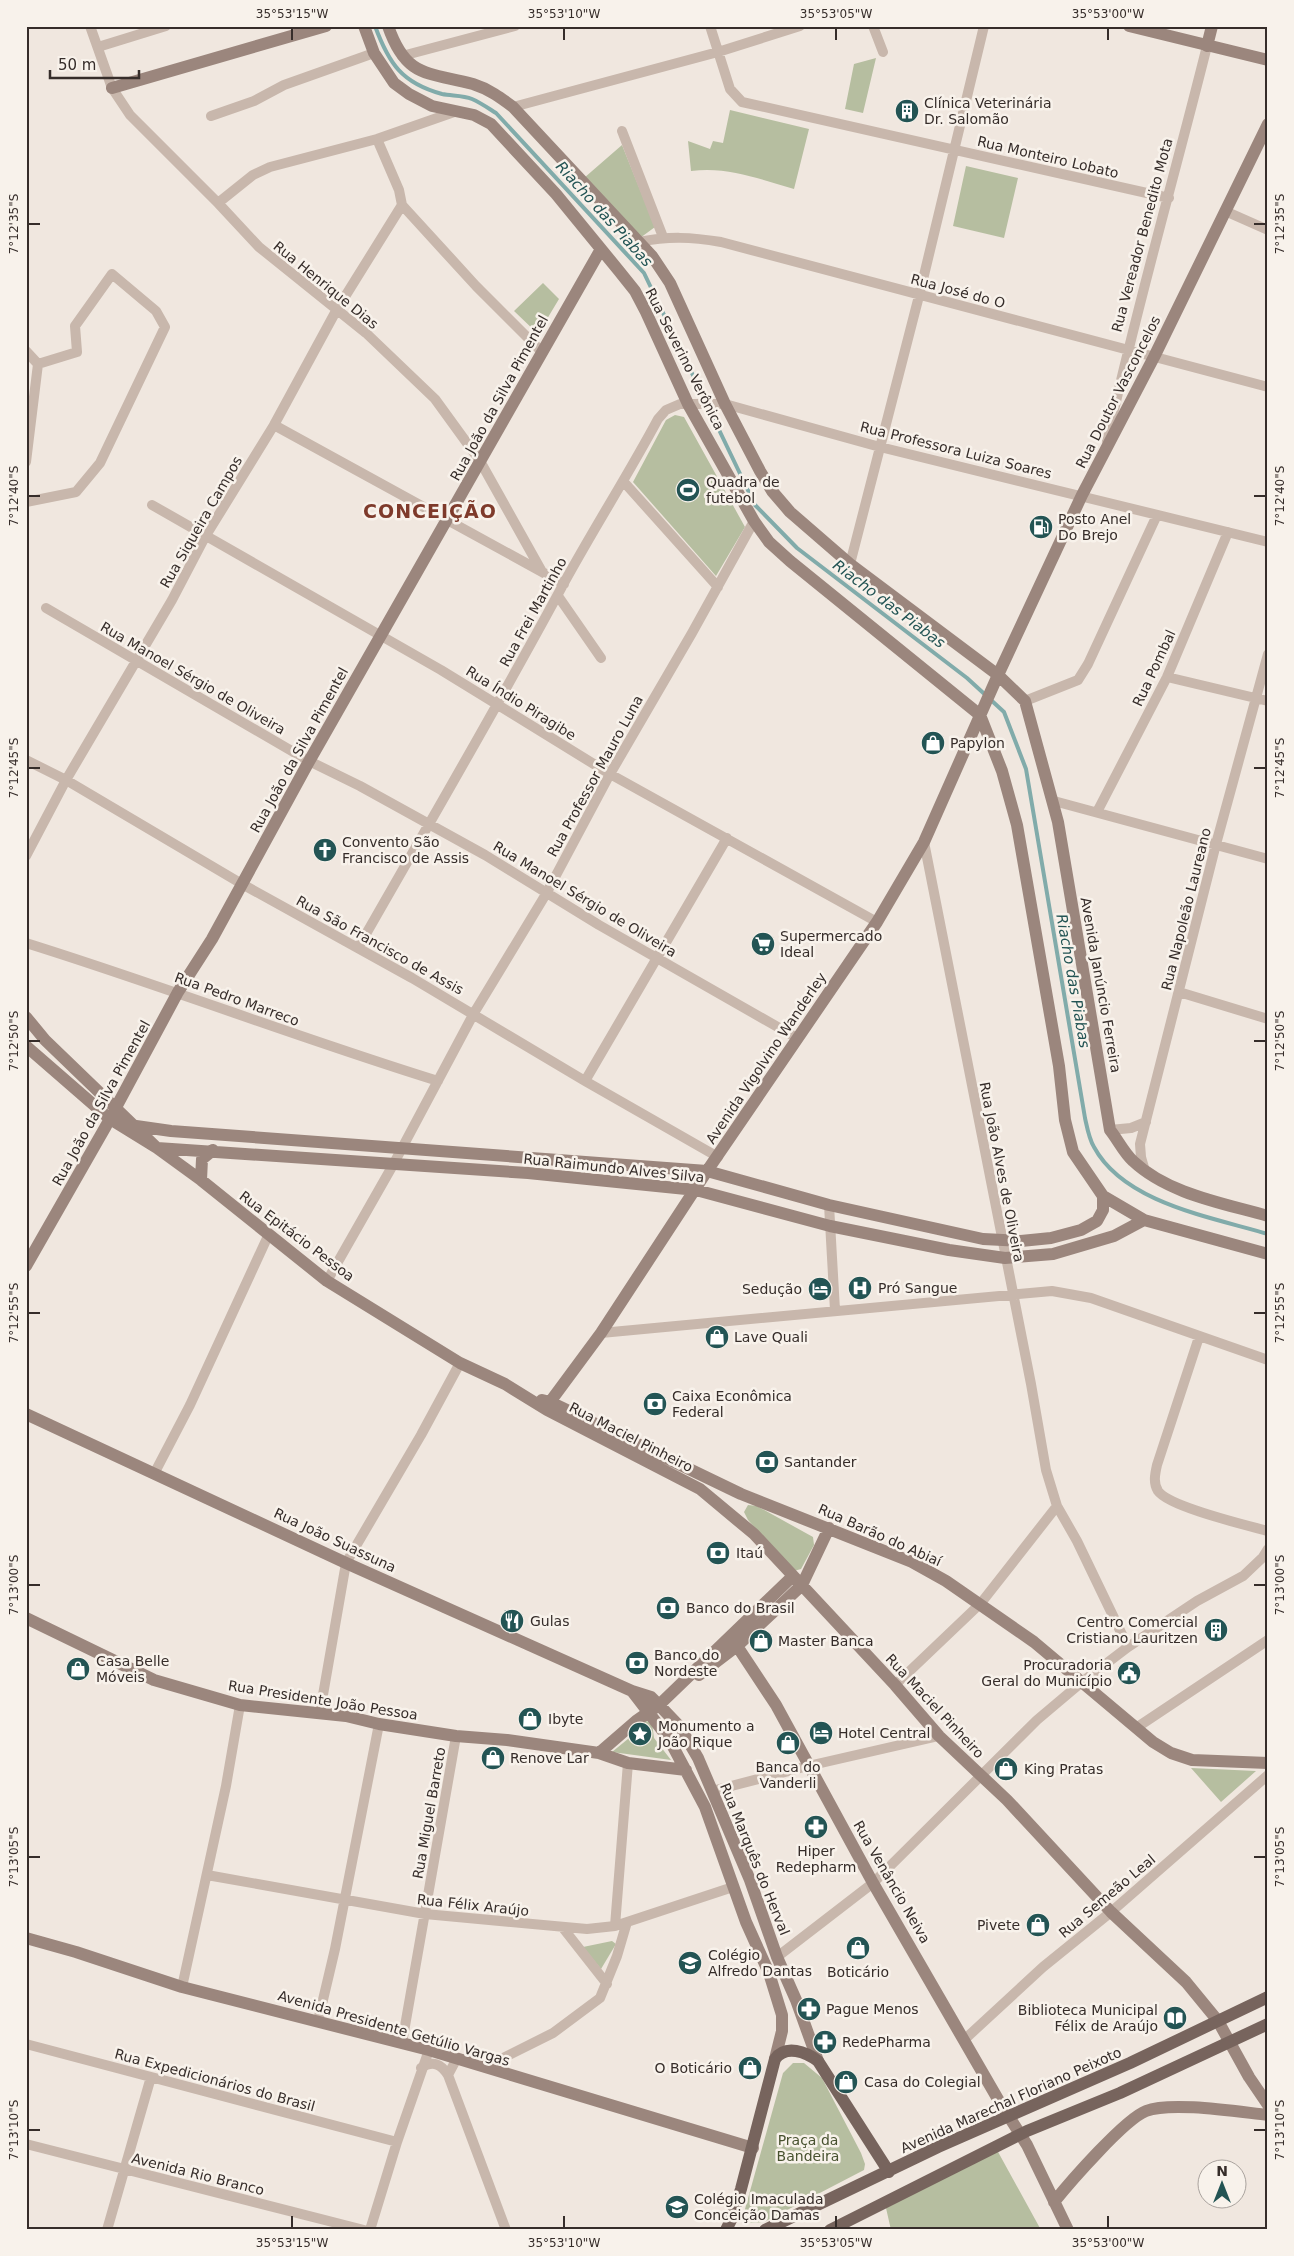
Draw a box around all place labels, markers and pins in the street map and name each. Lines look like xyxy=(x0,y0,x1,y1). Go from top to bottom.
place label: Clínica Veterinária Dr. Salomão xyxy=(924,95,1052,127)
building icon: Clínica Veterinária Dr. Salomão xyxy=(894,98,920,124)
place label: Quadra de futebol xyxy=(706,474,780,506)
sports icon: Quadra de futebol xyxy=(675,477,701,503)
place label: Posto Anel Do Brejo xyxy=(1058,511,1131,543)
fuel station icon: Posto Anel Do Brejo xyxy=(1028,514,1054,540)
shop icon: Papylon xyxy=(920,730,946,756)
place label: Papylon xyxy=(950,735,1005,751)
place label: Convento São Francisco de Assis xyxy=(342,834,469,866)
church icon: Convento São Francisco de Assis xyxy=(312,837,338,863)
place label: Supermercado Ideal xyxy=(780,928,882,960)
supermarket icon: Supermercado Ideal xyxy=(750,931,776,957)
hospital icon: Pró Sangue xyxy=(847,1275,873,1301)
hotel icon: Sedução xyxy=(807,1276,833,1302)
place label: Pró Sangue xyxy=(878,1280,957,1296)
place label: Sedução xyxy=(742,1281,802,1297)
shop icon: Lave Quali xyxy=(704,1324,730,1350)
place label: Lave Quali xyxy=(734,1329,808,1345)
place label: Caixa Econômica Federal xyxy=(672,1388,792,1420)
bank icon: Caixa Econômica Federal xyxy=(642,1391,668,1417)
bank icon: Santander xyxy=(754,1449,780,1475)
place label: Santander xyxy=(784,1454,857,1470)
bank icon: Itaú xyxy=(705,1540,731,1566)
place label: Itaú xyxy=(736,1545,763,1561)
bank icon: Banco do Brasil xyxy=(655,1595,681,1621)
place label: Banco do Brasil xyxy=(686,1600,795,1616)
restaurant icon: Gulas xyxy=(499,1608,525,1634)
place label: Gulas xyxy=(530,1613,569,1629)
place label: Centro Comercial Cristiano Lauritzen xyxy=(1066,1614,1198,1646)
building icon: Centro Comercial Cristiano Lauritzen xyxy=(1203,1617,1229,1643)
shop icon: Master Banca xyxy=(748,1628,774,1654)
place label: Master Banca xyxy=(778,1633,874,1649)
place label: Banco do Nordeste xyxy=(654,1647,719,1679)
bank icon: Banco do Nordeste xyxy=(624,1650,650,1676)
place label: Casa Belle Móveis xyxy=(96,1653,169,1685)
shop icon: Casa Belle Móveis xyxy=(65,1656,91,1682)
place label: Procuradoria Geral do Município xyxy=(981,1657,1112,1689)
public building icon: Procuradoria Geral do Município xyxy=(1116,1660,1142,1686)
shop icon: Ibyte xyxy=(517,1706,543,1732)
place label: Ibyte xyxy=(548,1711,583,1727)
place label: Monumento a João Rique xyxy=(657,1718,755,1750)
hotel icon: Hotel Central xyxy=(808,1720,834,1746)
place icon: Monumento a João Rique xyxy=(627,1721,653,1747)
place label: Hotel Central xyxy=(838,1725,931,1741)
shop icon: Banca do Vanderli xyxy=(775,1730,801,1756)
shop icon: Renove Lar xyxy=(480,1745,506,1771)
place label: Renove Lar xyxy=(510,1750,589,1766)
shop icon: King Pratas xyxy=(993,1756,1019,1782)
place label: Banca do Vanderli xyxy=(755,1759,821,1791)
place label: King Pratas xyxy=(1024,1761,1103,1777)
pharmacy icon: Hiper Redepharm xyxy=(803,1814,829,1840)
place label: Hiper Redepharm xyxy=(776,1843,856,1875)
shop icon: Pivete xyxy=(1025,1912,1051,1938)
place label: Pivete xyxy=(977,1917,1020,1933)
shop icon: Boticário xyxy=(845,1935,871,1961)
place label: Colégio Alfredo Dantas xyxy=(708,1947,812,1979)
school or university icon: Colégio Alfredo Dantas xyxy=(677,1950,703,1976)
place label: Boticário xyxy=(827,1964,889,1980)
pharmacy icon: Pague Menos xyxy=(796,1996,822,2022)
place label: Pague Menos xyxy=(826,2001,919,2017)
place label: Biblioteca Municipal Félix de Araújo xyxy=(1018,2002,1158,2034)
library icon: Biblioteca Municipal Félix de Araújo xyxy=(1162,2005,1188,2031)
pharmacy icon: RedePharma xyxy=(812,2029,838,2055)
place label: RedePharma xyxy=(842,2034,931,2050)
shop icon: O Boticário xyxy=(737,2055,763,2081)
place label: O Boticário xyxy=(654,2060,732,2076)
shop icon: Casa do Colegial xyxy=(833,2069,859,2095)
place label: Casa do Colegial xyxy=(864,2074,981,2090)
place label: Colégio Imaculada Conceição Damas xyxy=(694,2191,824,2223)
school or university icon: Colégio Imaculada Conceição Damas xyxy=(664,2194,690,2220)

